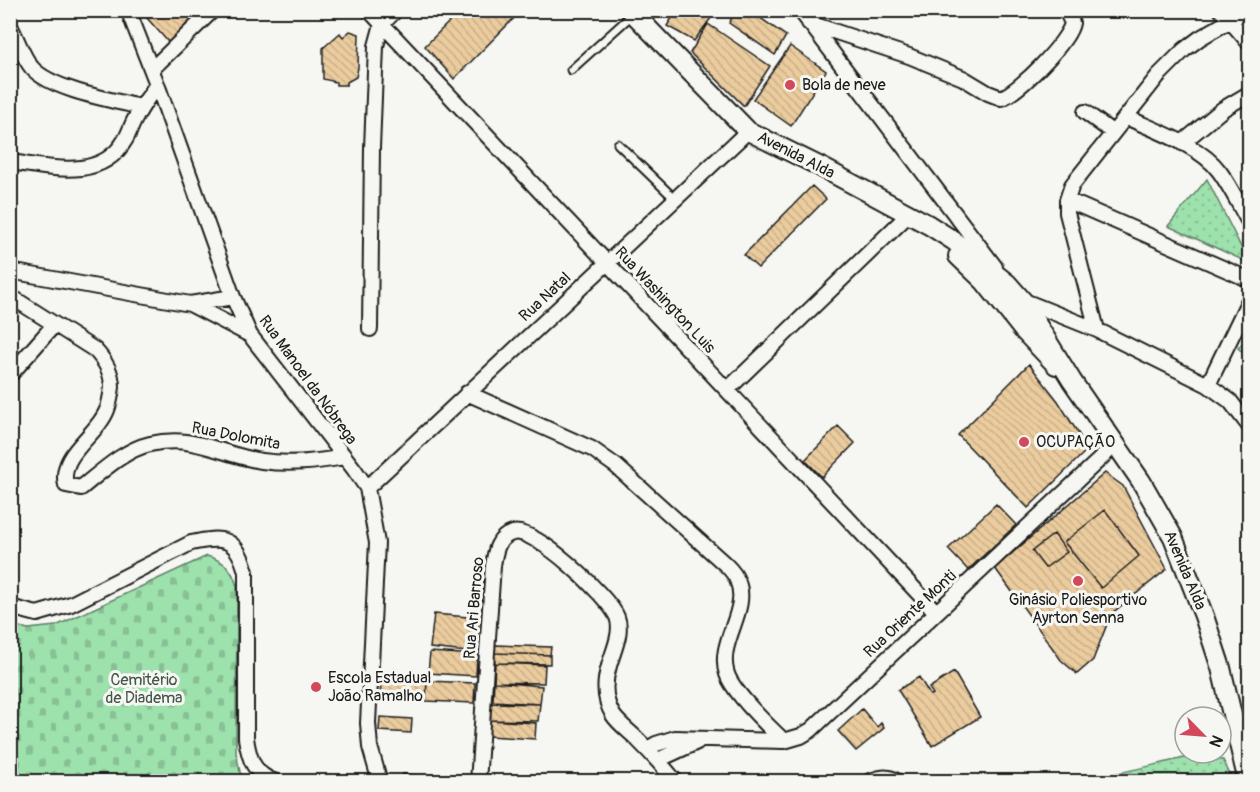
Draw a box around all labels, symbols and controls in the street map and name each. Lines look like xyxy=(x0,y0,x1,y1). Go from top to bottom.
place label: Bola de neve xyxy=(802,75,886,95)
marker: Bola de neve xyxy=(783,78,797,92)
street label: Avenida Alda xyxy=(754,127,838,183)
street label: Rua Washington Luis xyxy=(610,243,720,357)
street label: Rua Natal xyxy=(515,268,575,326)
street label: Rua Manoel da Nóbrega xyxy=(254,312,362,448)
street label: Rua Dolomita xyxy=(190,418,282,454)
place label: OCUPAÇÃO xyxy=(1036,432,1115,452)
marker: OCUPAÇÃO xyxy=(1017,435,1031,449)
street label: Avenida Alda xyxy=(1159,527,1211,613)
street label: Rua Ari Barroso xyxy=(460,556,488,660)
street label: Rua Oriente Monti xyxy=(860,566,961,662)
marker: Ginásio Poliesportivo Ayrton Senna xyxy=(1071,574,1085,588)
place label: Ginásio Poliesportivo Ayrton Senna xyxy=(1009,590,1148,628)
place label: Escola Estadual João Ramalho xyxy=(328,668,431,706)
park label: Cemitério de Diadema xyxy=(105,670,183,708)
marker: Escola Estadual João Ramalho xyxy=(309,680,323,694)
north arrow xyxy=(1173,705,1233,765)
text: N xyxy=(1204,732,1227,750)

